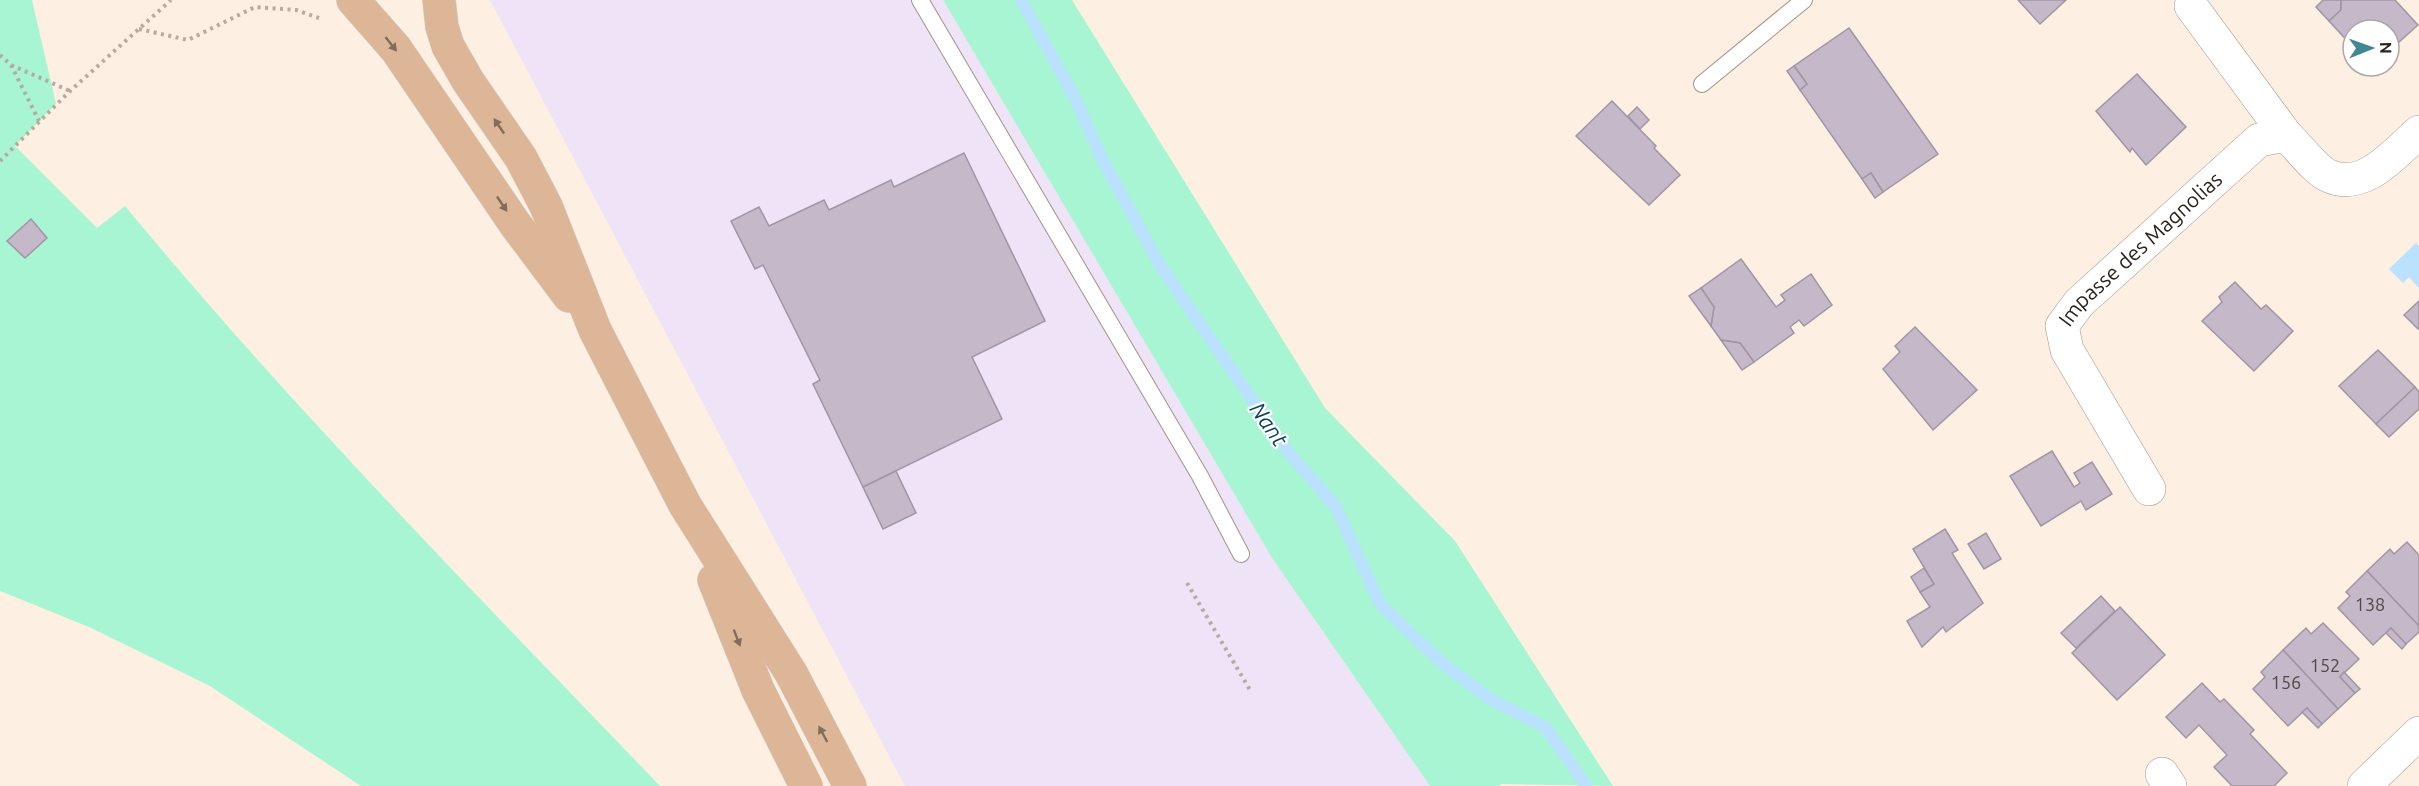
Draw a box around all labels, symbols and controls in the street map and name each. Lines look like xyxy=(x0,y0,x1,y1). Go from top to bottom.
north arrow xyxy=(2341,18,2401,78)
one-way arrow xyxy=(385,36,398,52)
text: N xyxy=(2377,42,2395,54)
one-way arrow xyxy=(493,118,505,134)
street label: Impasse des Magnolias xyxy=(2053,166,2227,330)
one-way arrow xyxy=(496,196,508,212)
water label: Nant xyxy=(1245,397,1294,451)
house number: 138 xyxy=(2355,594,2385,614)
one-way arrow xyxy=(733,629,742,647)
house number: 152 xyxy=(2310,655,2340,675)
house number: 156 xyxy=(2271,672,2301,692)
one-way arrow xyxy=(818,725,828,742)

